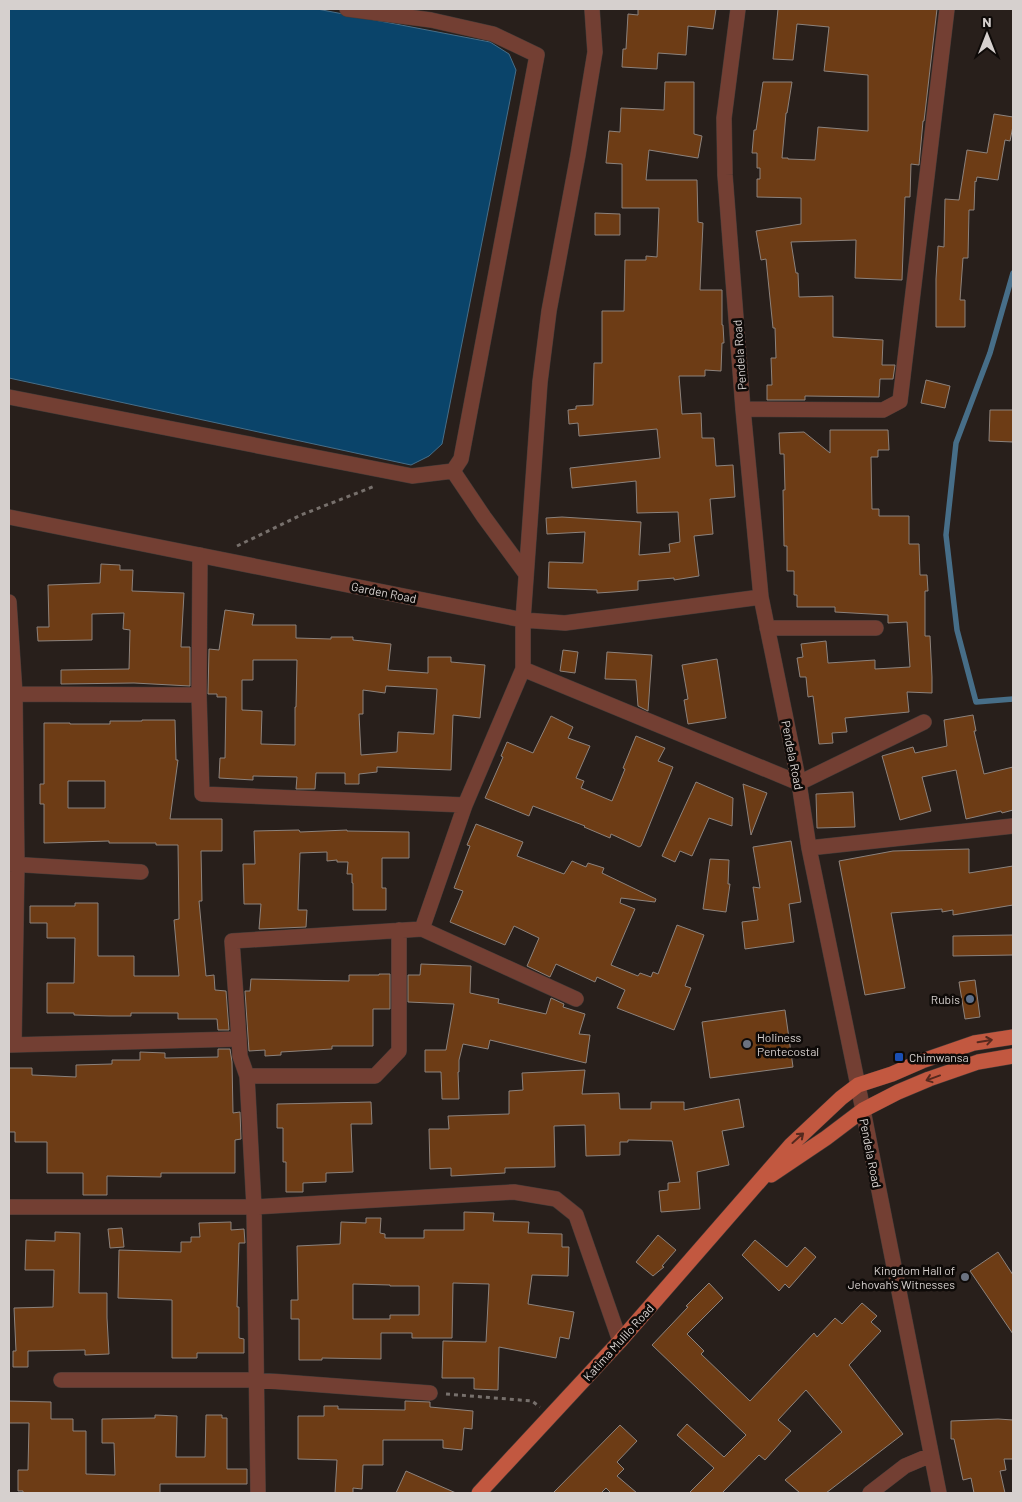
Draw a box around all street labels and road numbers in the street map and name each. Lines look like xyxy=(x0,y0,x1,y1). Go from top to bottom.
street label: Pendela Road xyxy=(730,319,748,391)
street label: Garden Road xyxy=(350,579,418,605)
street label: Pendela Road xyxy=(779,719,807,791)
street label: Pendela Road xyxy=(857,1117,885,1189)
street label: Katima Mulilo Road xyxy=(580,1301,656,1383)

